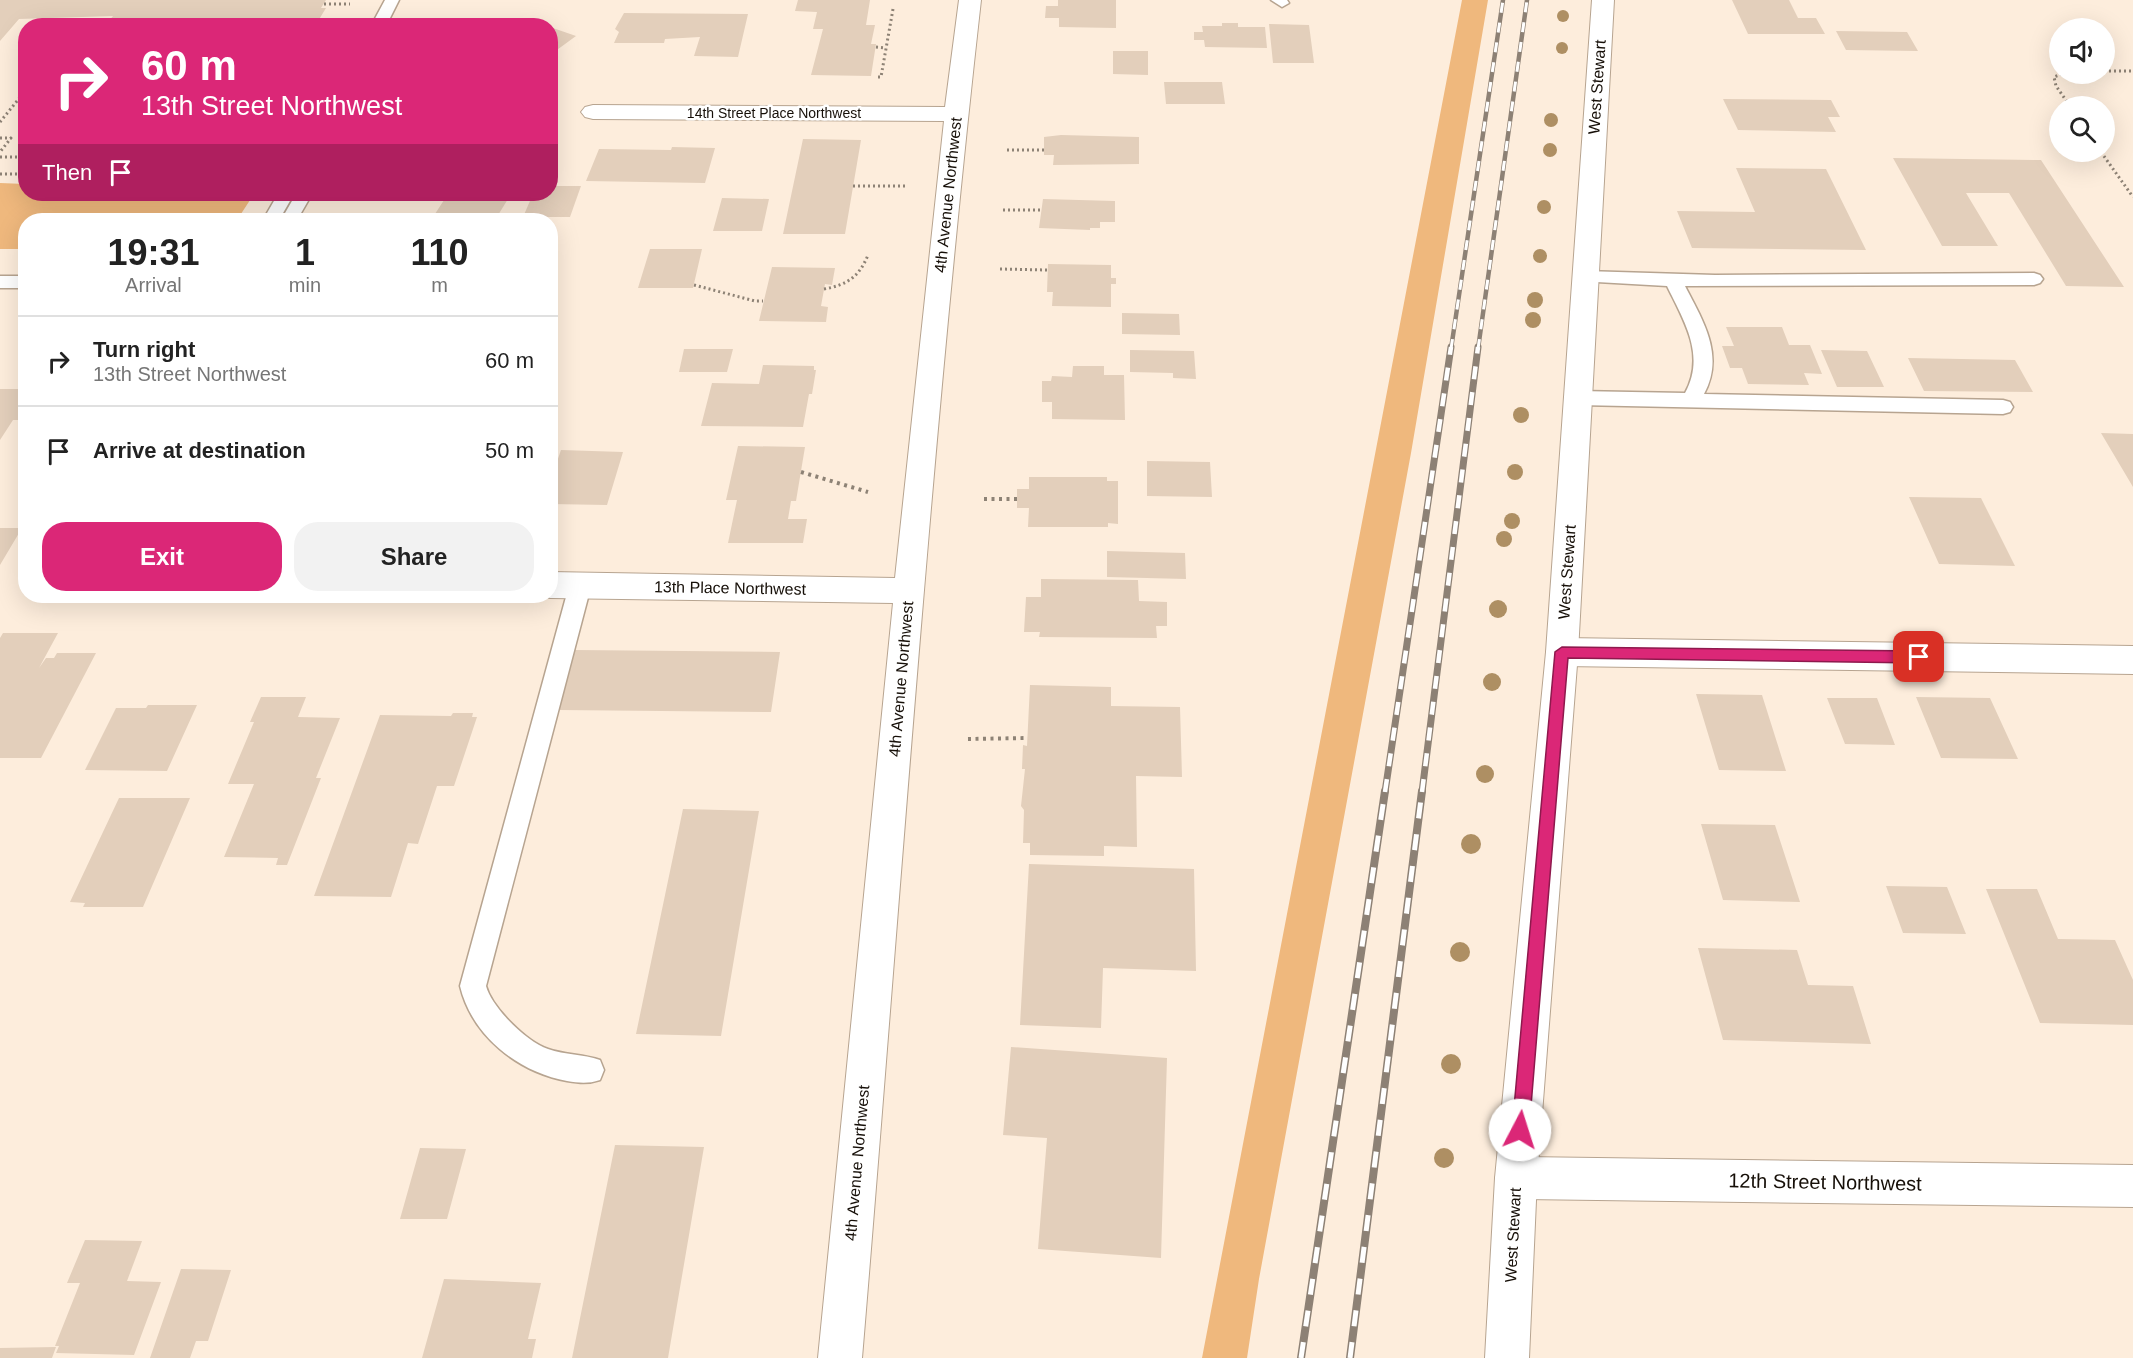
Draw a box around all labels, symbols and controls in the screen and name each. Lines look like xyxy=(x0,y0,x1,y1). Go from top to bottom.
map controls xyxy=(2049,18,2115,162)
button: sound xyxy=(2049,18,2115,84)
street label: West Stewart xyxy=(1585,39,1609,135)
icon: right xyxy=(42,42,120,120)
text: 60 m xyxy=(141,42,237,89)
text: 13th Street Northwest xyxy=(141,91,402,121)
button: search xyxy=(2049,96,2115,162)
street label: 14th Street Place Northwest xyxy=(687,105,861,121)
street label: 4th Avenue Northwest xyxy=(931,116,965,274)
icon: arrive xyxy=(104,156,137,189)
text: Then xyxy=(42,160,92,185)
text: 19:31 xyxy=(107,232,199,273)
text: 1 xyxy=(295,232,315,273)
text: 110 xyxy=(410,232,469,273)
text: Arrival xyxy=(125,274,182,296)
text: min xyxy=(289,274,321,296)
text: m xyxy=(431,274,448,296)
text: Turn right xyxy=(93,337,195,362)
icon: right xyxy=(42,345,75,378)
text: 60 m xyxy=(485,348,534,373)
text: 13th Street Northwest xyxy=(93,363,286,385)
icon: arrive xyxy=(42,435,75,468)
text: Arrive at destination xyxy=(93,438,306,463)
text: 50 m xyxy=(485,438,534,463)
button: Exit xyxy=(42,522,282,591)
button: Share xyxy=(294,522,534,591)
street label: West Stewart xyxy=(1555,524,1579,620)
street label: 13th Place Northwest xyxy=(654,578,807,598)
street label: 4th Avenue Northwest xyxy=(886,600,916,758)
pin xyxy=(1893,631,1944,682)
icon: arrive xyxy=(1902,640,1935,673)
street label: 4th Avenue Northwest xyxy=(842,1084,872,1242)
position arrow xyxy=(1488,1098,1552,1162)
street label: 12th Street Northwest xyxy=(1728,1169,1922,1195)
street label: West Stewart xyxy=(1502,1187,1524,1283)

